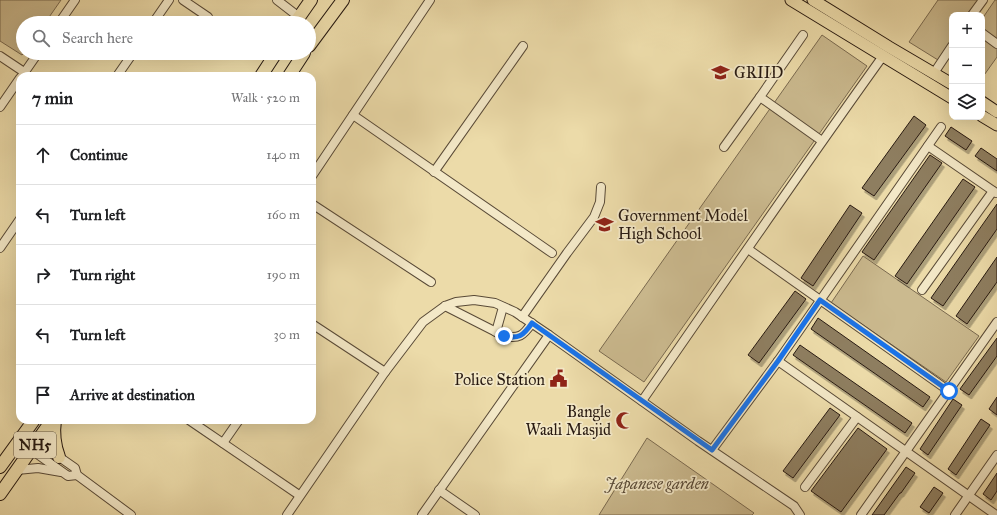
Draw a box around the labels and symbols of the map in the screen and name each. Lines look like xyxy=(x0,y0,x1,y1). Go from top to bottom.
school or university icon: GRIID xyxy=(711,62,731,82)
place label: GRIID xyxy=(734,63,783,82)
place label: Government Model High School xyxy=(618,206,748,244)
school or university icon: Government Model High School xyxy=(595,214,615,234)
route end xyxy=(495,327,513,345)
public building icon: Police Station xyxy=(548,369,568,389)
place label: Police Station xyxy=(454,370,545,389)
route start xyxy=(940,382,958,400)
place label: Bangle Waali Masjid xyxy=(526,402,611,439)
mosque icon: Bangle Waali Masjid xyxy=(614,410,634,430)
road number: NH5 xyxy=(14,432,56,458)
park label: Japanese garden xyxy=(604,474,710,494)

